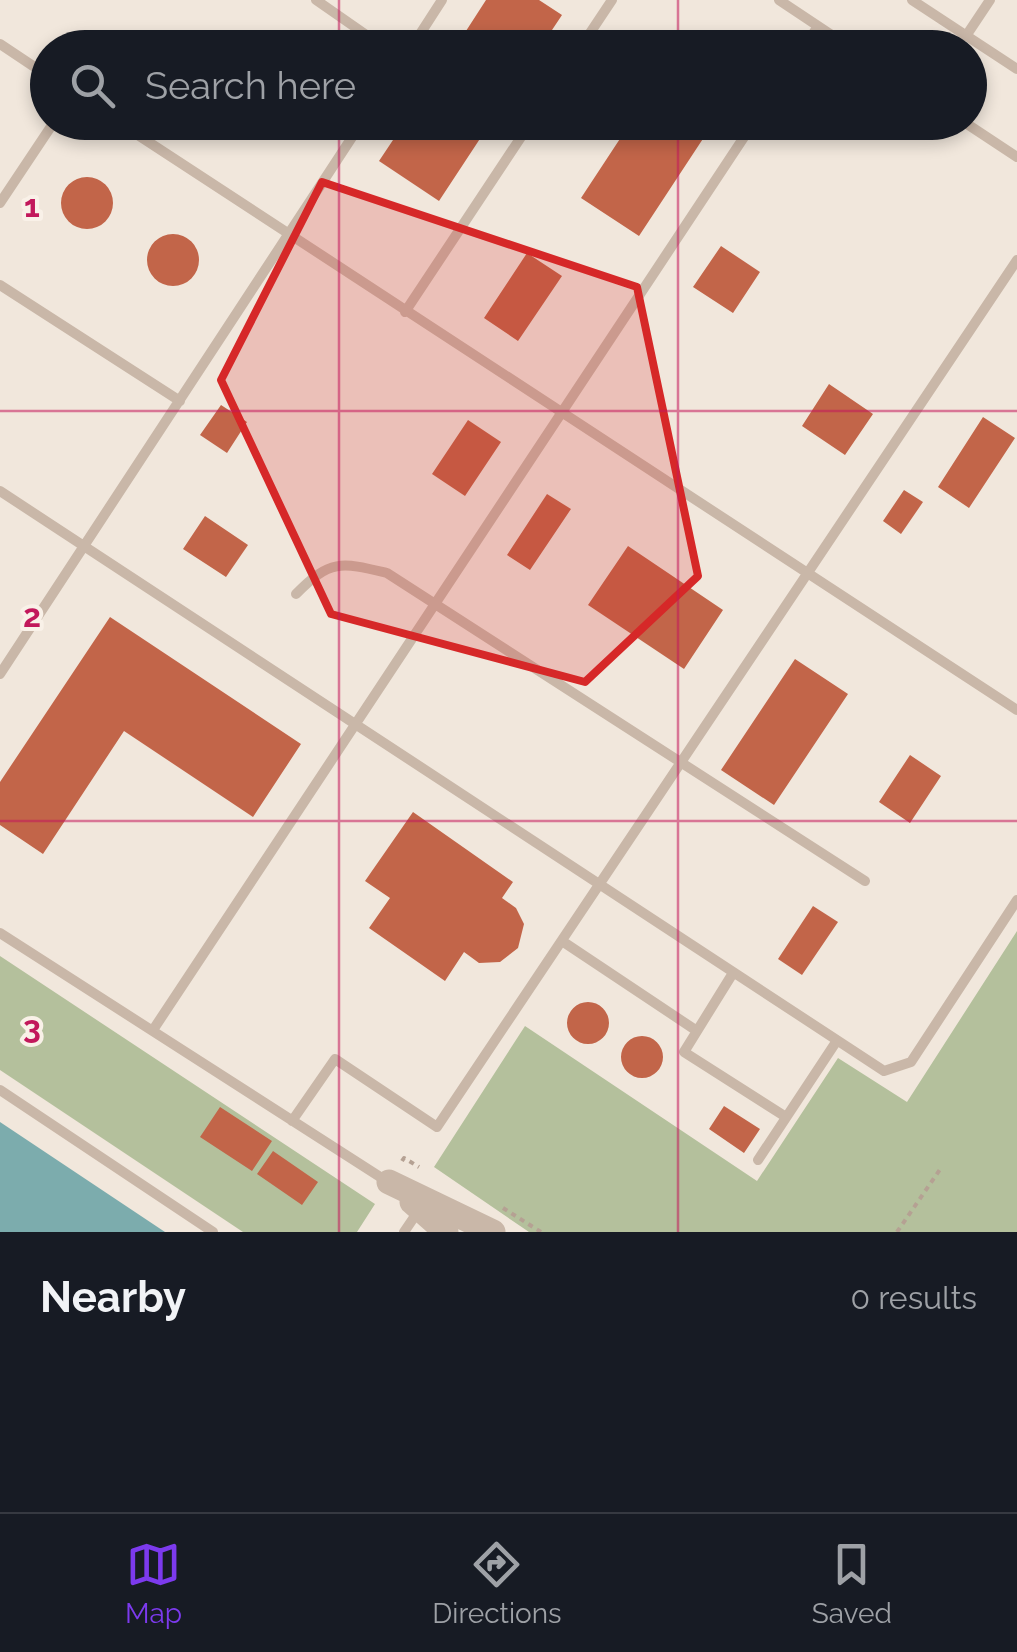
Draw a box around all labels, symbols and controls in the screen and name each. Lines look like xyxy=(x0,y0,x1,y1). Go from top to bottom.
search box xyxy=(30,30,987,140)
icon: search xyxy=(65,58,120,113)
text: Search here xyxy=(145,63,356,108)
text: 1 xyxy=(24,187,40,224)
text: 2 xyxy=(23,597,41,634)
text: 3 xyxy=(23,1008,41,1045)
text: Nearby xyxy=(40,1273,186,1322)
text: 0 results xyxy=(850,1279,977,1316)
tab: Map xyxy=(125,1537,182,1630)
tab: Directions xyxy=(432,1537,562,1630)
tab: Saved xyxy=(812,1537,892,1630)

